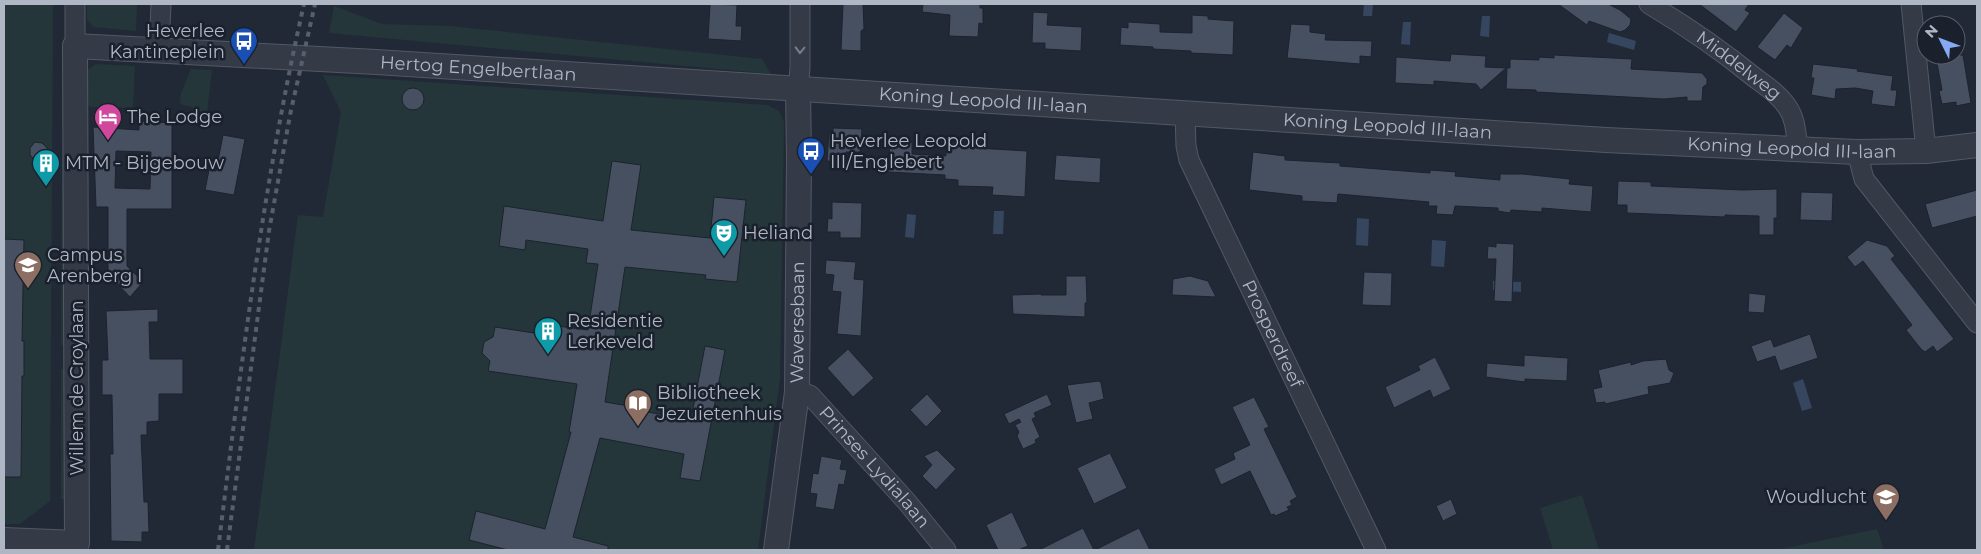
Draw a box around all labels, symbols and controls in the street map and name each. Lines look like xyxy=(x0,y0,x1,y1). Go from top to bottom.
north arrow xyxy=(1916,15,1966,65)
place label: Heverlee Kantineplein xyxy=(110,20,225,63)
text: N xyxy=(1921,21,1942,42)
bus stop icon: Heverlee Kantineplein xyxy=(229,26,259,65)
street label: Middelweg xyxy=(1692,26,1786,105)
one-way arrow xyxy=(795,46,805,54)
street label: Hertog Engelbertlaan xyxy=(379,51,577,86)
street label: Koning Leopold III-laan xyxy=(878,83,1088,118)
hotel icon: The Lodge xyxy=(93,102,123,141)
place label: The Lodge xyxy=(127,106,222,128)
street label: Koning Leopold III-laan xyxy=(1282,109,1493,144)
place label: Heverlee Leopold III/Englebert xyxy=(830,130,987,173)
street label: Koning Leopold III-laan xyxy=(1687,133,1897,163)
bus stop icon: Heverlee Leopold III/Englebert xyxy=(796,136,826,175)
building icon: MTM - Bijgebouw xyxy=(31,148,61,187)
place label: MTM - Bijgebouw xyxy=(65,152,224,174)
theatre icon: Heliand xyxy=(709,218,739,257)
place label: Heliand xyxy=(743,222,813,244)
place label: Campus Arenberg I xyxy=(47,244,142,287)
school or university icon: Campus Arenberg I xyxy=(13,250,43,289)
street label: Waversebaan xyxy=(786,261,809,384)
street label: Prosperdreef xyxy=(1237,276,1308,392)
street label: Willem de Croylaan xyxy=(66,300,88,476)
place label: Residentie Lerkeveld xyxy=(567,310,663,353)
building icon: Residentie Lerkeveld xyxy=(533,316,563,355)
place label: Bibliotheek Jezuietenhuis xyxy=(656,382,782,425)
library icon: Bibliotheek Jezuietenhuis xyxy=(623,388,653,427)
street label: Prinses Lydialaan xyxy=(814,401,935,532)
school or university icon: Woudlucht xyxy=(1871,482,1901,521)
place label: Woudlucht xyxy=(1766,486,1867,508)

